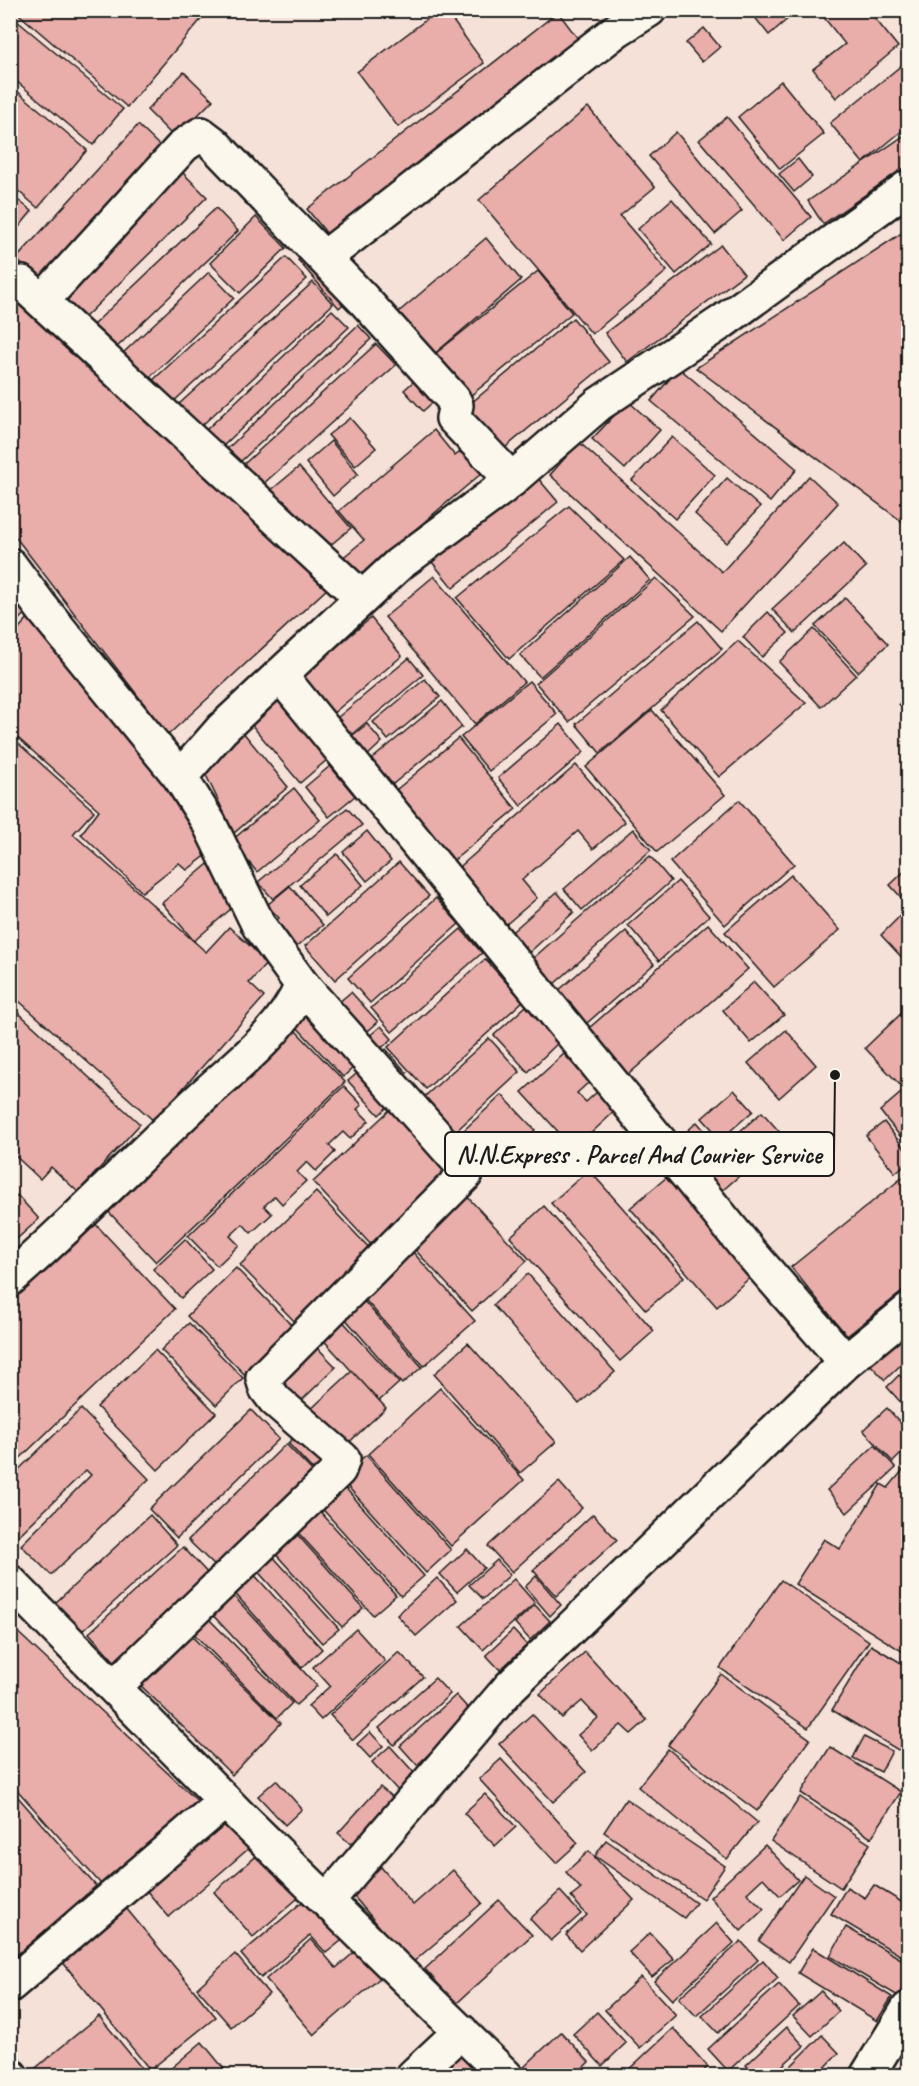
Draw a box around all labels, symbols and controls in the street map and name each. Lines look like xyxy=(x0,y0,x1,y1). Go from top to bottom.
callout: N.N.Express . Parcel And Courier Service xyxy=(445,1132,834,1176)
text: N.N.Express . Parcel And Courier Service xyxy=(456,1138,824,1171)

